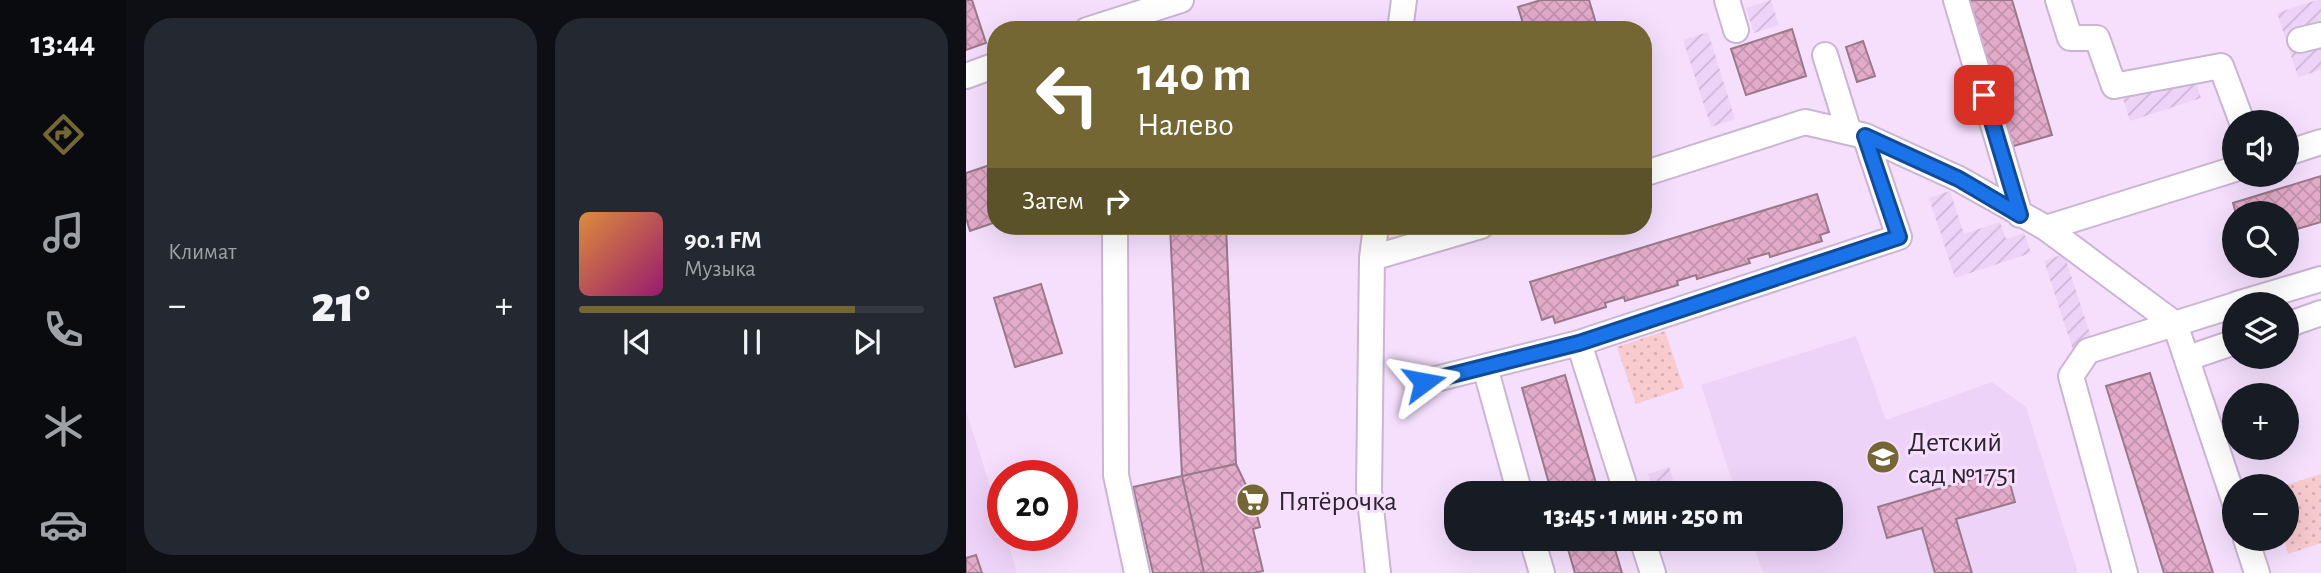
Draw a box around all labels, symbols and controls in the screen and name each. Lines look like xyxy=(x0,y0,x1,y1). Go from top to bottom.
text: 13:44 xyxy=(31,27,95,59)
icon: left xyxy=(1022,49,1113,140)
text: 140 m xyxy=(1137,51,1252,100)
pin xyxy=(1954,65,2014,125)
icon: arrive xyxy=(1965,76,2003,114)
text: Налево xyxy=(1137,109,1234,141)
icon: directions xyxy=(39,110,88,159)
map controls xyxy=(2222,110,2299,551)
button: sound xyxy=(2222,110,2299,187)
icon: right xyxy=(1098,182,1136,220)
text: Затем xyxy=(1022,188,1084,214)
button: search xyxy=(2222,201,2299,278)
icon: music xyxy=(39,208,88,257)
text: 90.1 FM xyxy=(684,227,762,253)
text: Климат xyxy=(168,241,237,264)
text: Музыка xyxy=(684,258,756,281)
text: 21° xyxy=(311,279,370,331)
text: − xyxy=(168,287,186,325)
text: + xyxy=(495,287,513,325)
button: layers xyxy=(2222,292,2299,369)
icon: phone xyxy=(39,305,88,354)
icon: previous xyxy=(618,323,656,361)
icon: pause xyxy=(733,323,771,361)
icon: next xyxy=(848,323,886,361)
position arrow xyxy=(1387,345,1461,419)
button: + xyxy=(2222,383,2299,460)
icon: climate xyxy=(39,402,88,451)
place label: Детский сад №1751 xyxy=(1908,429,2018,489)
school or university icon: Детский сад №1751 xyxy=(1864,438,1902,476)
speed limit sign: 20 xyxy=(987,460,1078,551)
button: − xyxy=(2222,474,2299,551)
supermarket icon: Пятёрочка xyxy=(1234,481,1272,519)
place label: Пятёрочка xyxy=(1278,488,1397,516)
icon: car xyxy=(39,500,88,549)
text: 13:45 · 1 мин · 250 m xyxy=(1544,503,1743,529)

